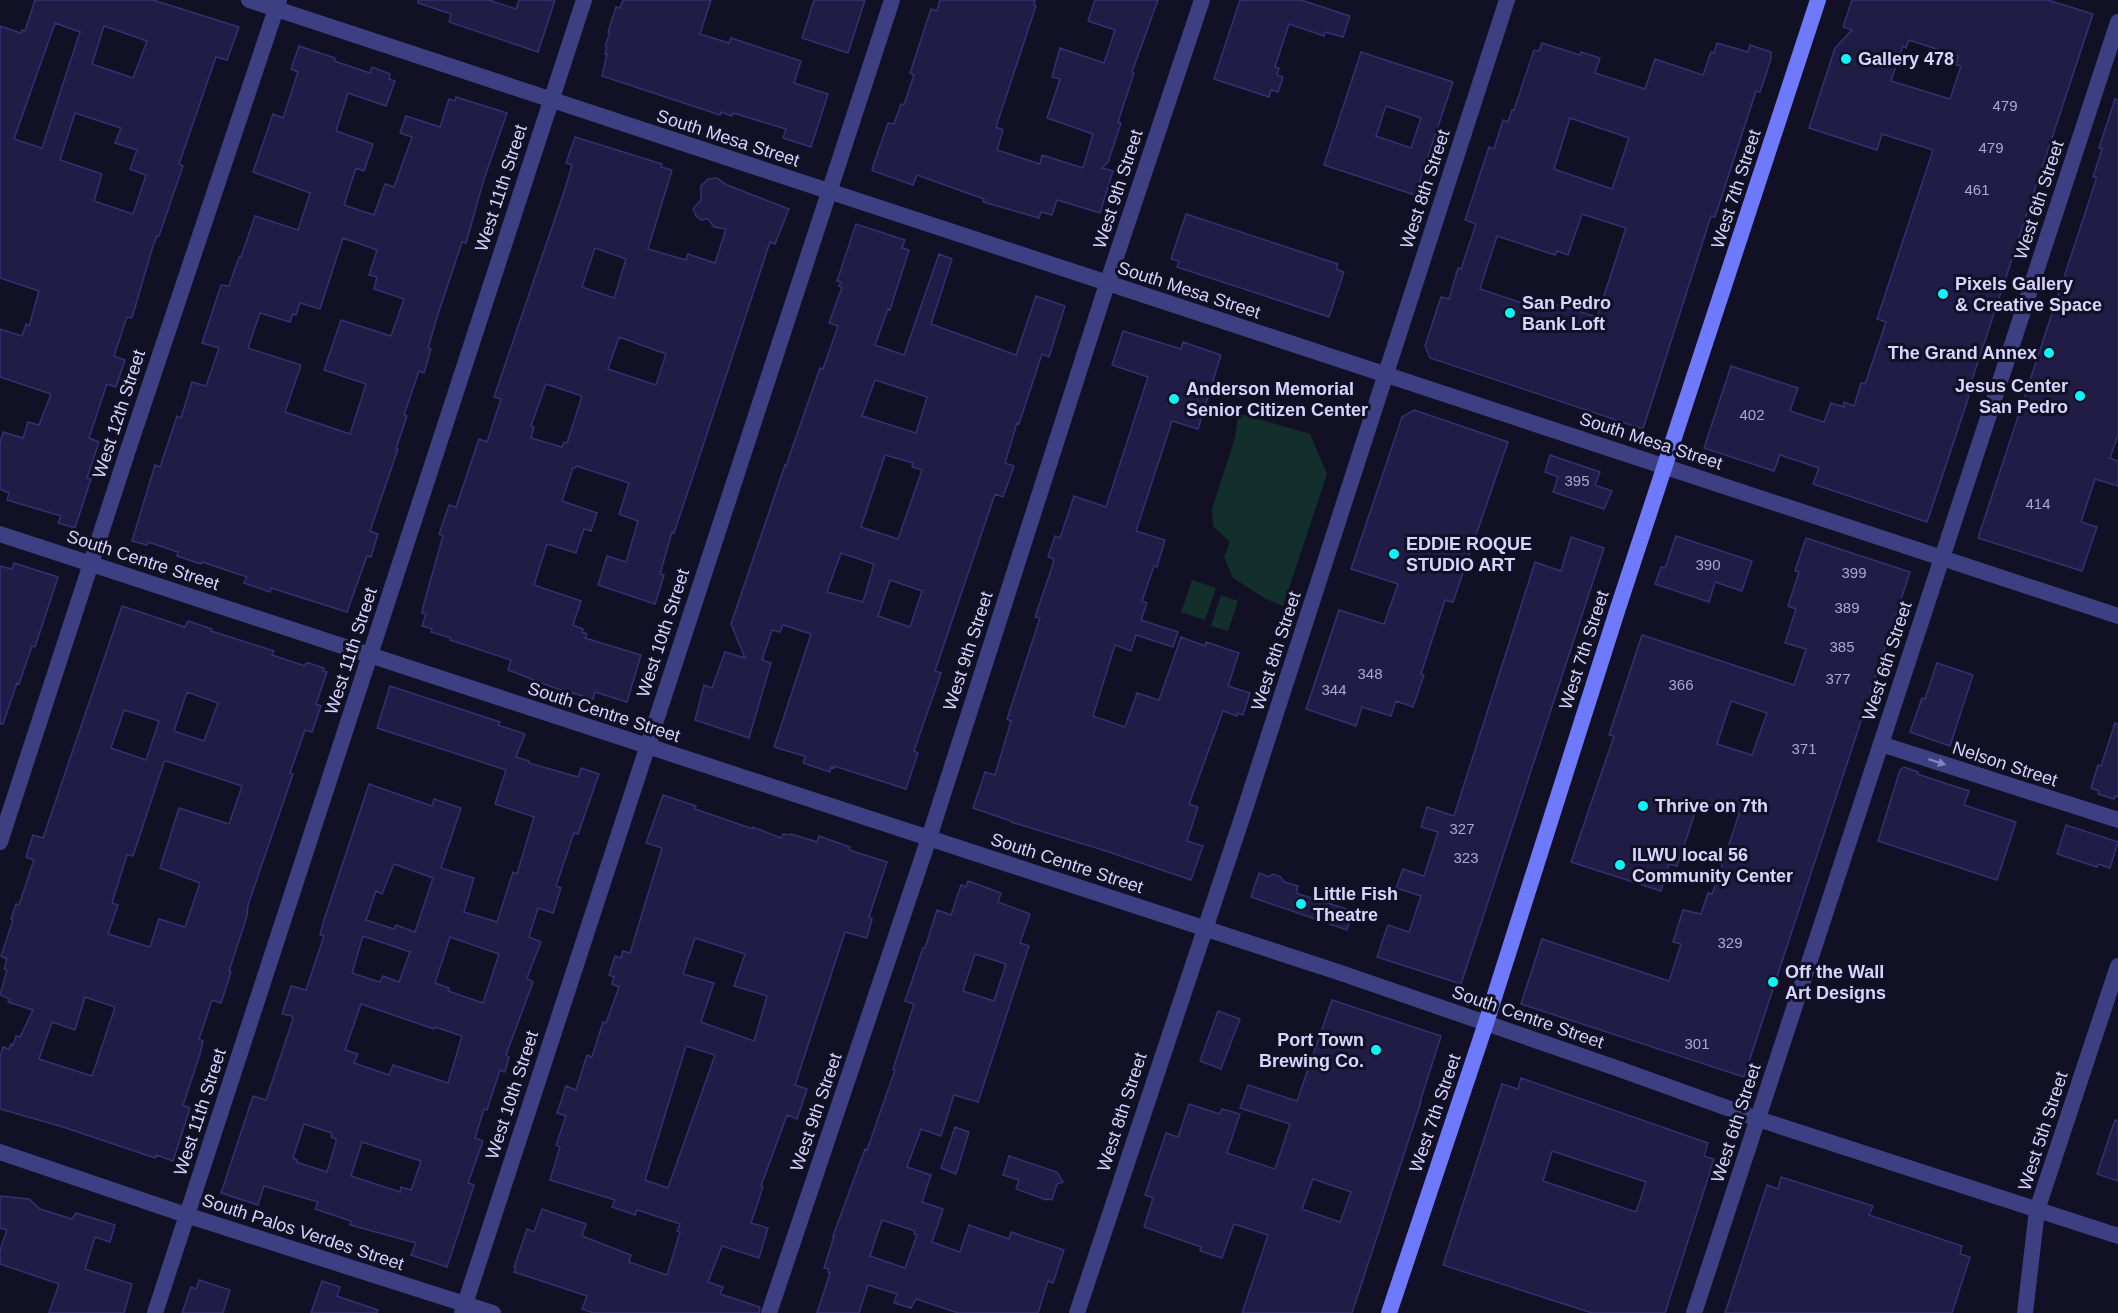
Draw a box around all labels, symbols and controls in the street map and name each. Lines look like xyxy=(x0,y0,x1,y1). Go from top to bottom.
place label: Gallery 478 xyxy=(1858,49,1954,69)
marker: Gallery 478 xyxy=(1839,52,1853,66)
house number: 479 xyxy=(1992,97,2018,114)
street label: South Mesa Street xyxy=(654,105,802,171)
street label: West 11th Street xyxy=(471,122,531,254)
street label: West 9th Street xyxy=(1089,127,1147,251)
street label: West 8th Street xyxy=(1396,127,1454,251)
street label: West 7th Street xyxy=(1707,127,1765,251)
street label: West 6th Street xyxy=(2010,138,2068,262)
house number: 479 xyxy=(1978,139,2004,156)
house number: 461 xyxy=(1964,181,1990,198)
street label: South Mesa Street xyxy=(1115,257,1263,323)
place label: Pixels Gallery & Creative Space xyxy=(1955,274,2102,315)
marker: Pixels Gallery & Creative Space xyxy=(1936,287,1950,301)
place label: San Pedro Bank Loft xyxy=(1522,293,1611,334)
marker: San Pedro Bank Loft xyxy=(1503,306,1517,320)
place label: The Grand Annex xyxy=(1888,343,2037,363)
marker: The Grand Annex xyxy=(2042,346,2056,360)
street label: West 12th Street xyxy=(89,347,149,481)
place label: Jesus Center San Pedro xyxy=(1955,376,2068,417)
place label: Anderson Memorial Senior Citizen Center xyxy=(1186,379,1368,420)
marker: Jesus Center San Pedro xyxy=(2073,389,2087,403)
marker: Anderson Memorial Senior Citizen Center xyxy=(1167,392,1181,406)
house number: 402 xyxy=(1739,406,1765,423)
street label: South Mesa Street xyxy=(1577,408,1725,474)
house number: 395 xyxy=(1564,472,1590,489)
house number: 414 xyxy=(2025,495,2051,512)
street label: South Centre Street xyxy=(64,526,222,594)
place label: EDDIE ROQUE STUDIO ART xyxy=(1406,534,1532,575)
marker: EDDIE ROQUE STUDIO ART xyxy=(1387,547,1401,561)
house number: 390 xyxy=(1695,556,1721,573)
house number: 399 xyxy=(1841,564,1867,581)
street label: West 10th Street xyxy=(633,566,693,700)
street label: West 11th Street xyxy=(321,585,381,717)
street label: West 7th Street xyxy=(1555,588,1613,712)
street label: West 9th Street xyxy=(939,589,997,713)
street label: West 8th Street xyxy=(1247,589,1305,713)
house number: 389 xyxy=(1834,599,1860,616)
street label: West 6th Street xyxy=(1858,599,1916,723)
house number: 385 xyxy=(1829,638,1855,655)
house number: 348 xyxy=(1357,665,1383,682)
house number: 377 xyxy=(1825,670,1851,687)
house number: 366 xyxy=(1668,676,1694,693)
street label: South Centre Street xyxy=(525,678,683,746)
house number: 344 xyxy=(1321,681,1347,698)
street label: Nelson Street xyxy=(1950,738,2060,790)
house number: 371 xyxy=(1791,740,1817,757)
one-way arrow xyxy=(1928,758,1946,767)
place label: Thrive on 7th xyxy=(1655,796,1768,816)
marker: Thrive on 7th xyxy=(1636,799,1650,813)
house number: 327 xyxy=(1449,820,1475,837)
street label: South Centre Street xyxy=(988,829,1146,897)
place label: ILWU local 56 Community Center xyxy=(1632,845,1793,886)
house number: 323 xyxy=(1453,849,1479,866)
marker: ILWU local 56 Community Center xyxy=(1613,858,1627,872)
place label: Little Fish Theatre xyxy=(1313,884,1398,925)
marker: Little Fish Theatre xyxy=(1294,897,1308,911)
house number: 329 xyxy=(1717,934,1743,951)
place label: Off the Wall Art Designs xyxy=(1785,962,1886,1003)
marker: Off the Wall Art Designs xyxy=(1766,975,1780,989)
street label: South Centre Street xyxy=(1450,982,1606,1052)
street label: West 10th Street xyxy=(482,1028,542,1162)
place label: Port Town Brewing Co. xyxy=(1259,1030,1364,1071)
house number: 301 xyxy=(1684,1035,1710,1052)
marker: Port Town Brewing Co. xyxy=(1369,1043,1383,1057)
street label: West 11th Street xyxy=(170,1046,230,1178)
street label: West 9th Street xyxy=(786,1050,846,1174)
street label: West 8th Street xyxy=(1093,1050,1151,1174)
street label: West 7th Street xyxy=(1405,1051,1465,1175)
street label: West 6th Street xyxy=(1707,1061,1765,1185)
street label: West 5th Street xyxy=(2014,1069,2072,1193)
street label: South Palos Verdes Street xyxy=(200,1190,406,1274)

